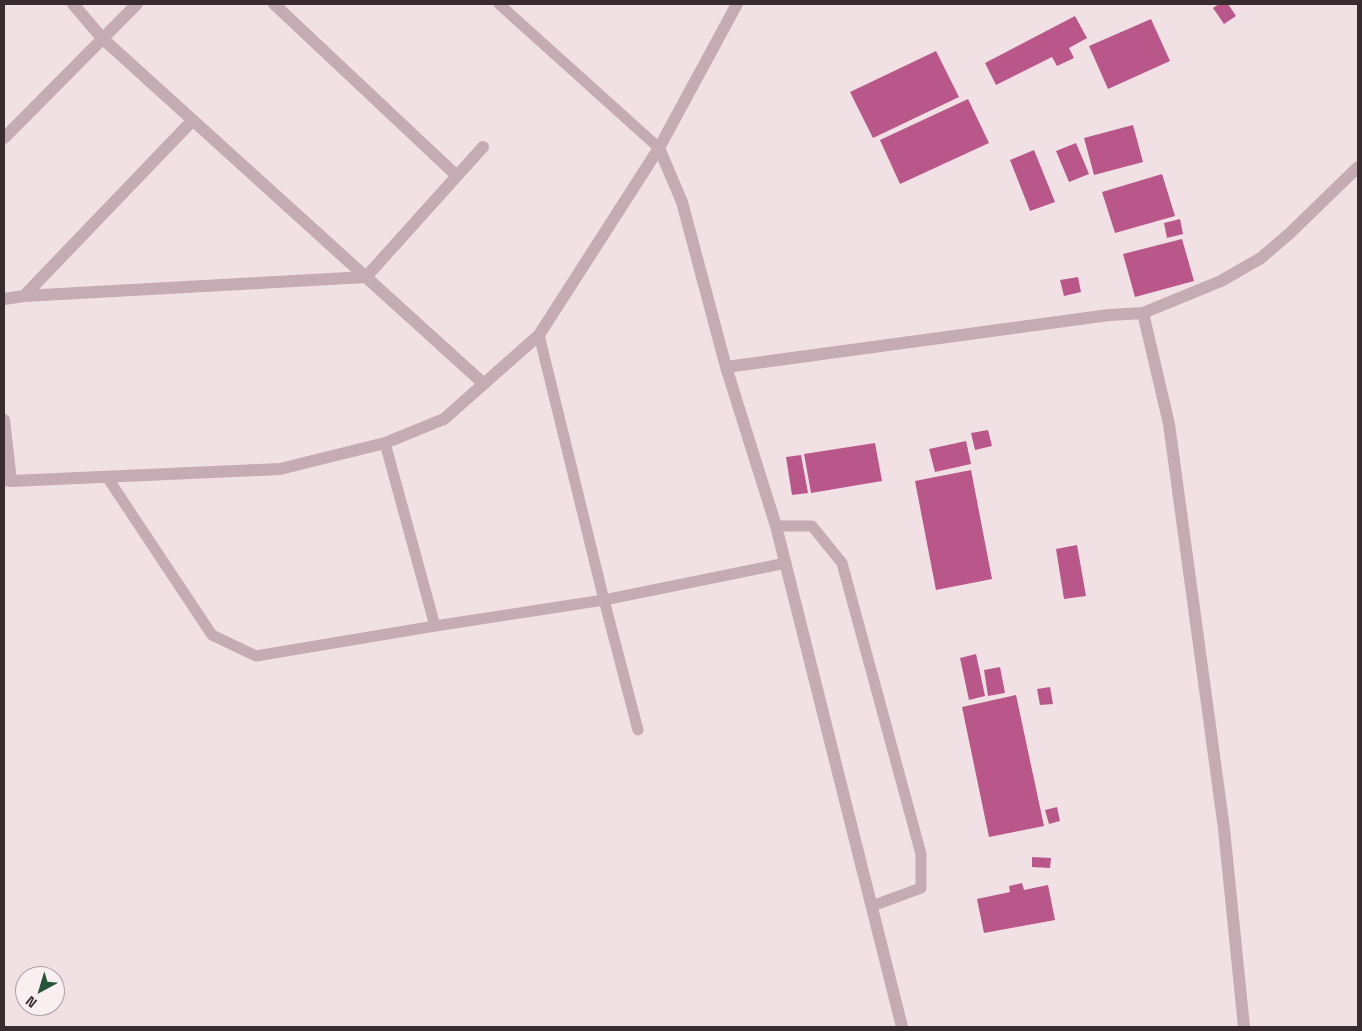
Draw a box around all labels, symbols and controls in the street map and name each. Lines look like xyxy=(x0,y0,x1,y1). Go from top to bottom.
north arrow xyxy=(15,966,65,1016)
text: N xyxy=(22,992,41,1012)

